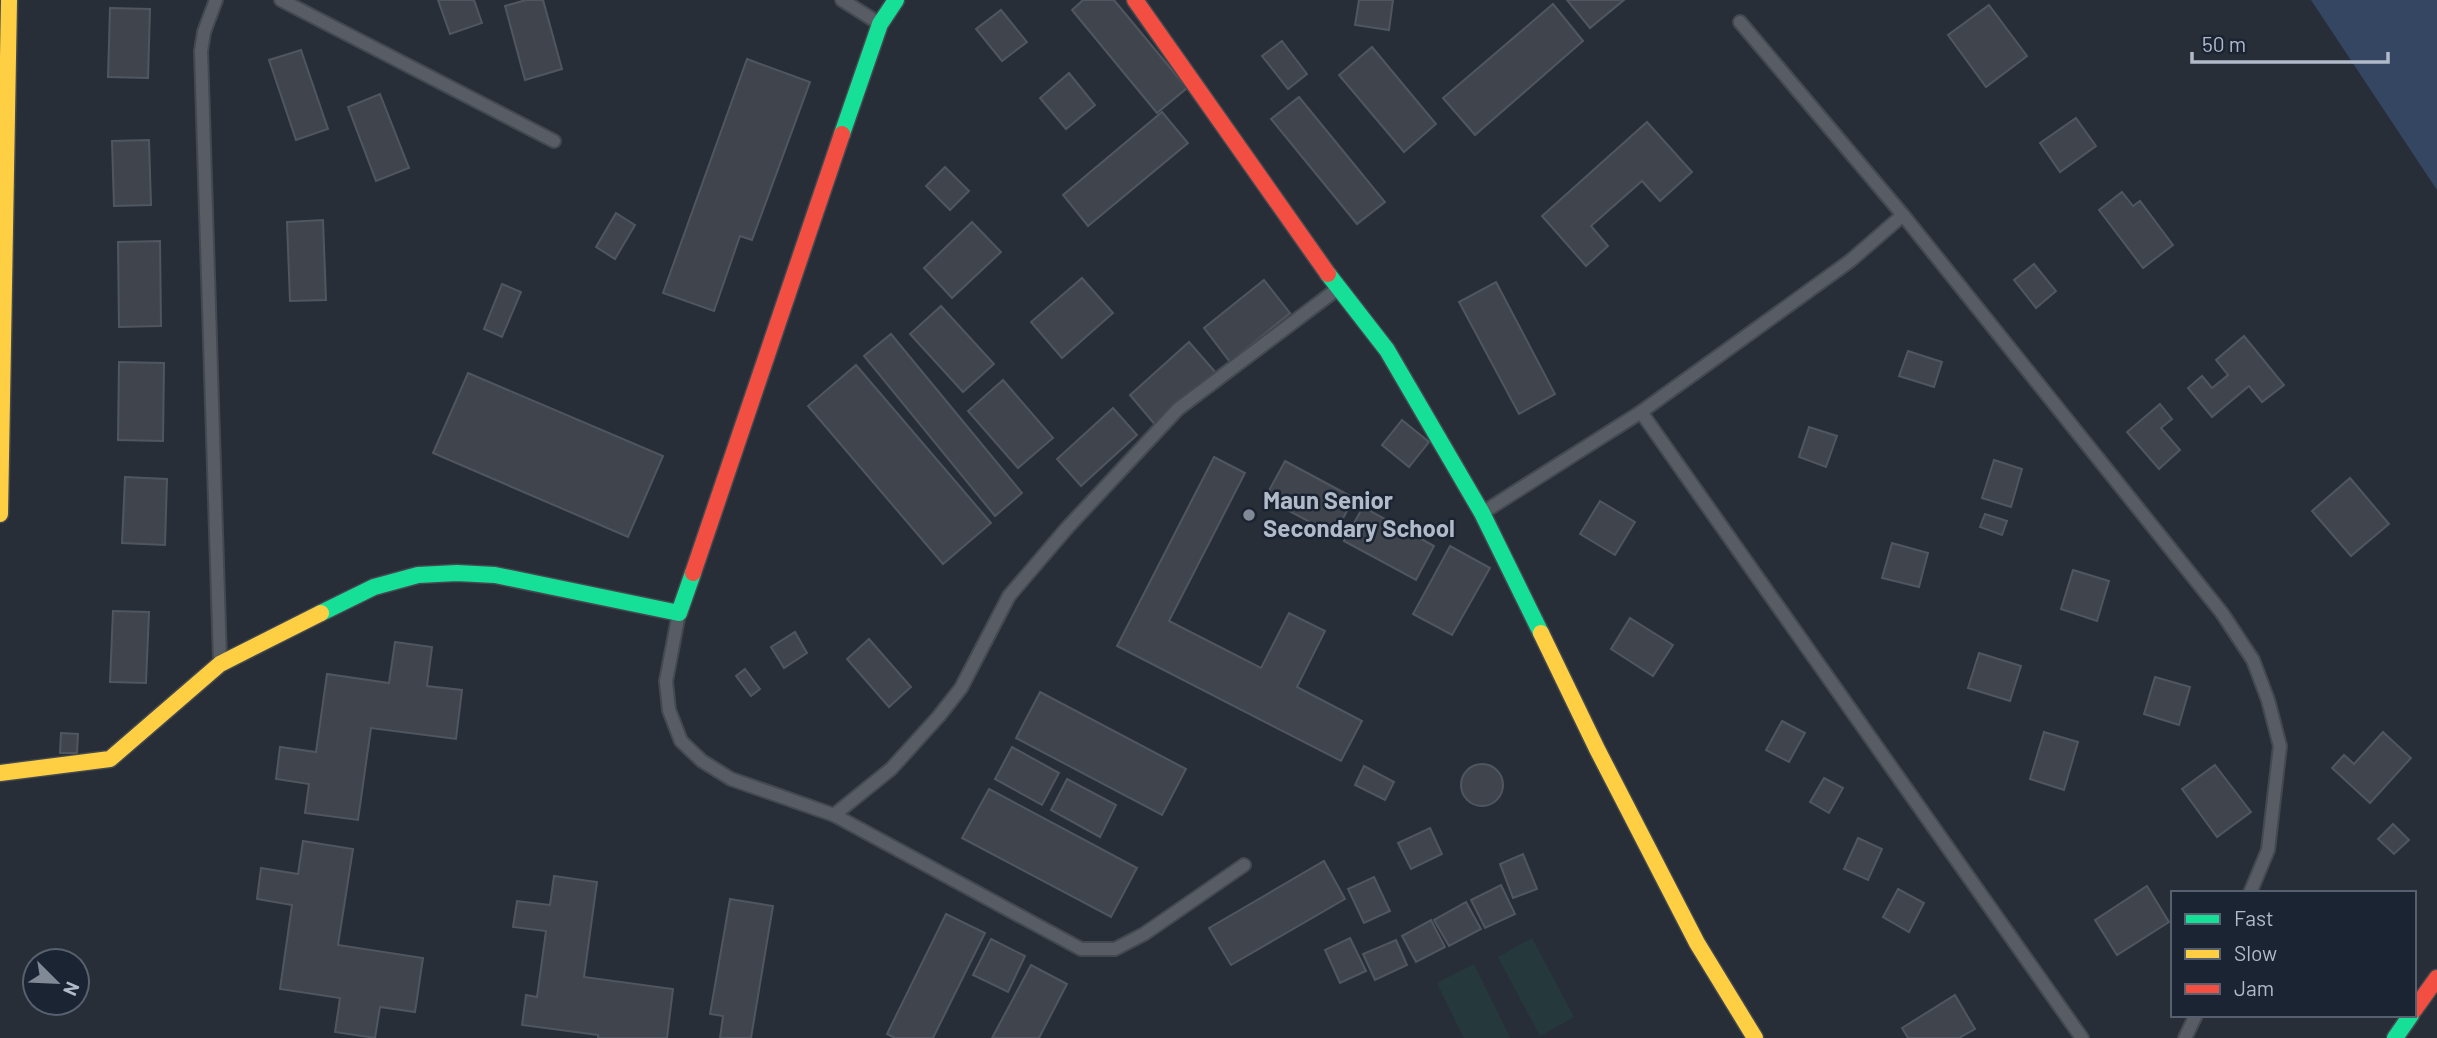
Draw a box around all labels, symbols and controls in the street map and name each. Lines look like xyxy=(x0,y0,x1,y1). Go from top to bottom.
scale bar xyxy=(2192,21,2388,65)
text: 50 m xyxy=(2202,31,2246,56)
place label: Maun Senior Secondary School xyxy=(1263,485,1455,542)
marker: Maun Senior Secondary School xyxy=(1241,507,1257,523)
legend xyxy=(2171,891,2416,1017)
text: Fast xyxy=(2234,905,2274,930)
text: Slow xyxy=(2234,940,2277,965)
north arrow xyxy=(21,947,91,1017)
text: Jam xyxy=(2234,975,2274,1000)
text: N xyxy=(59,979,85,1000)

